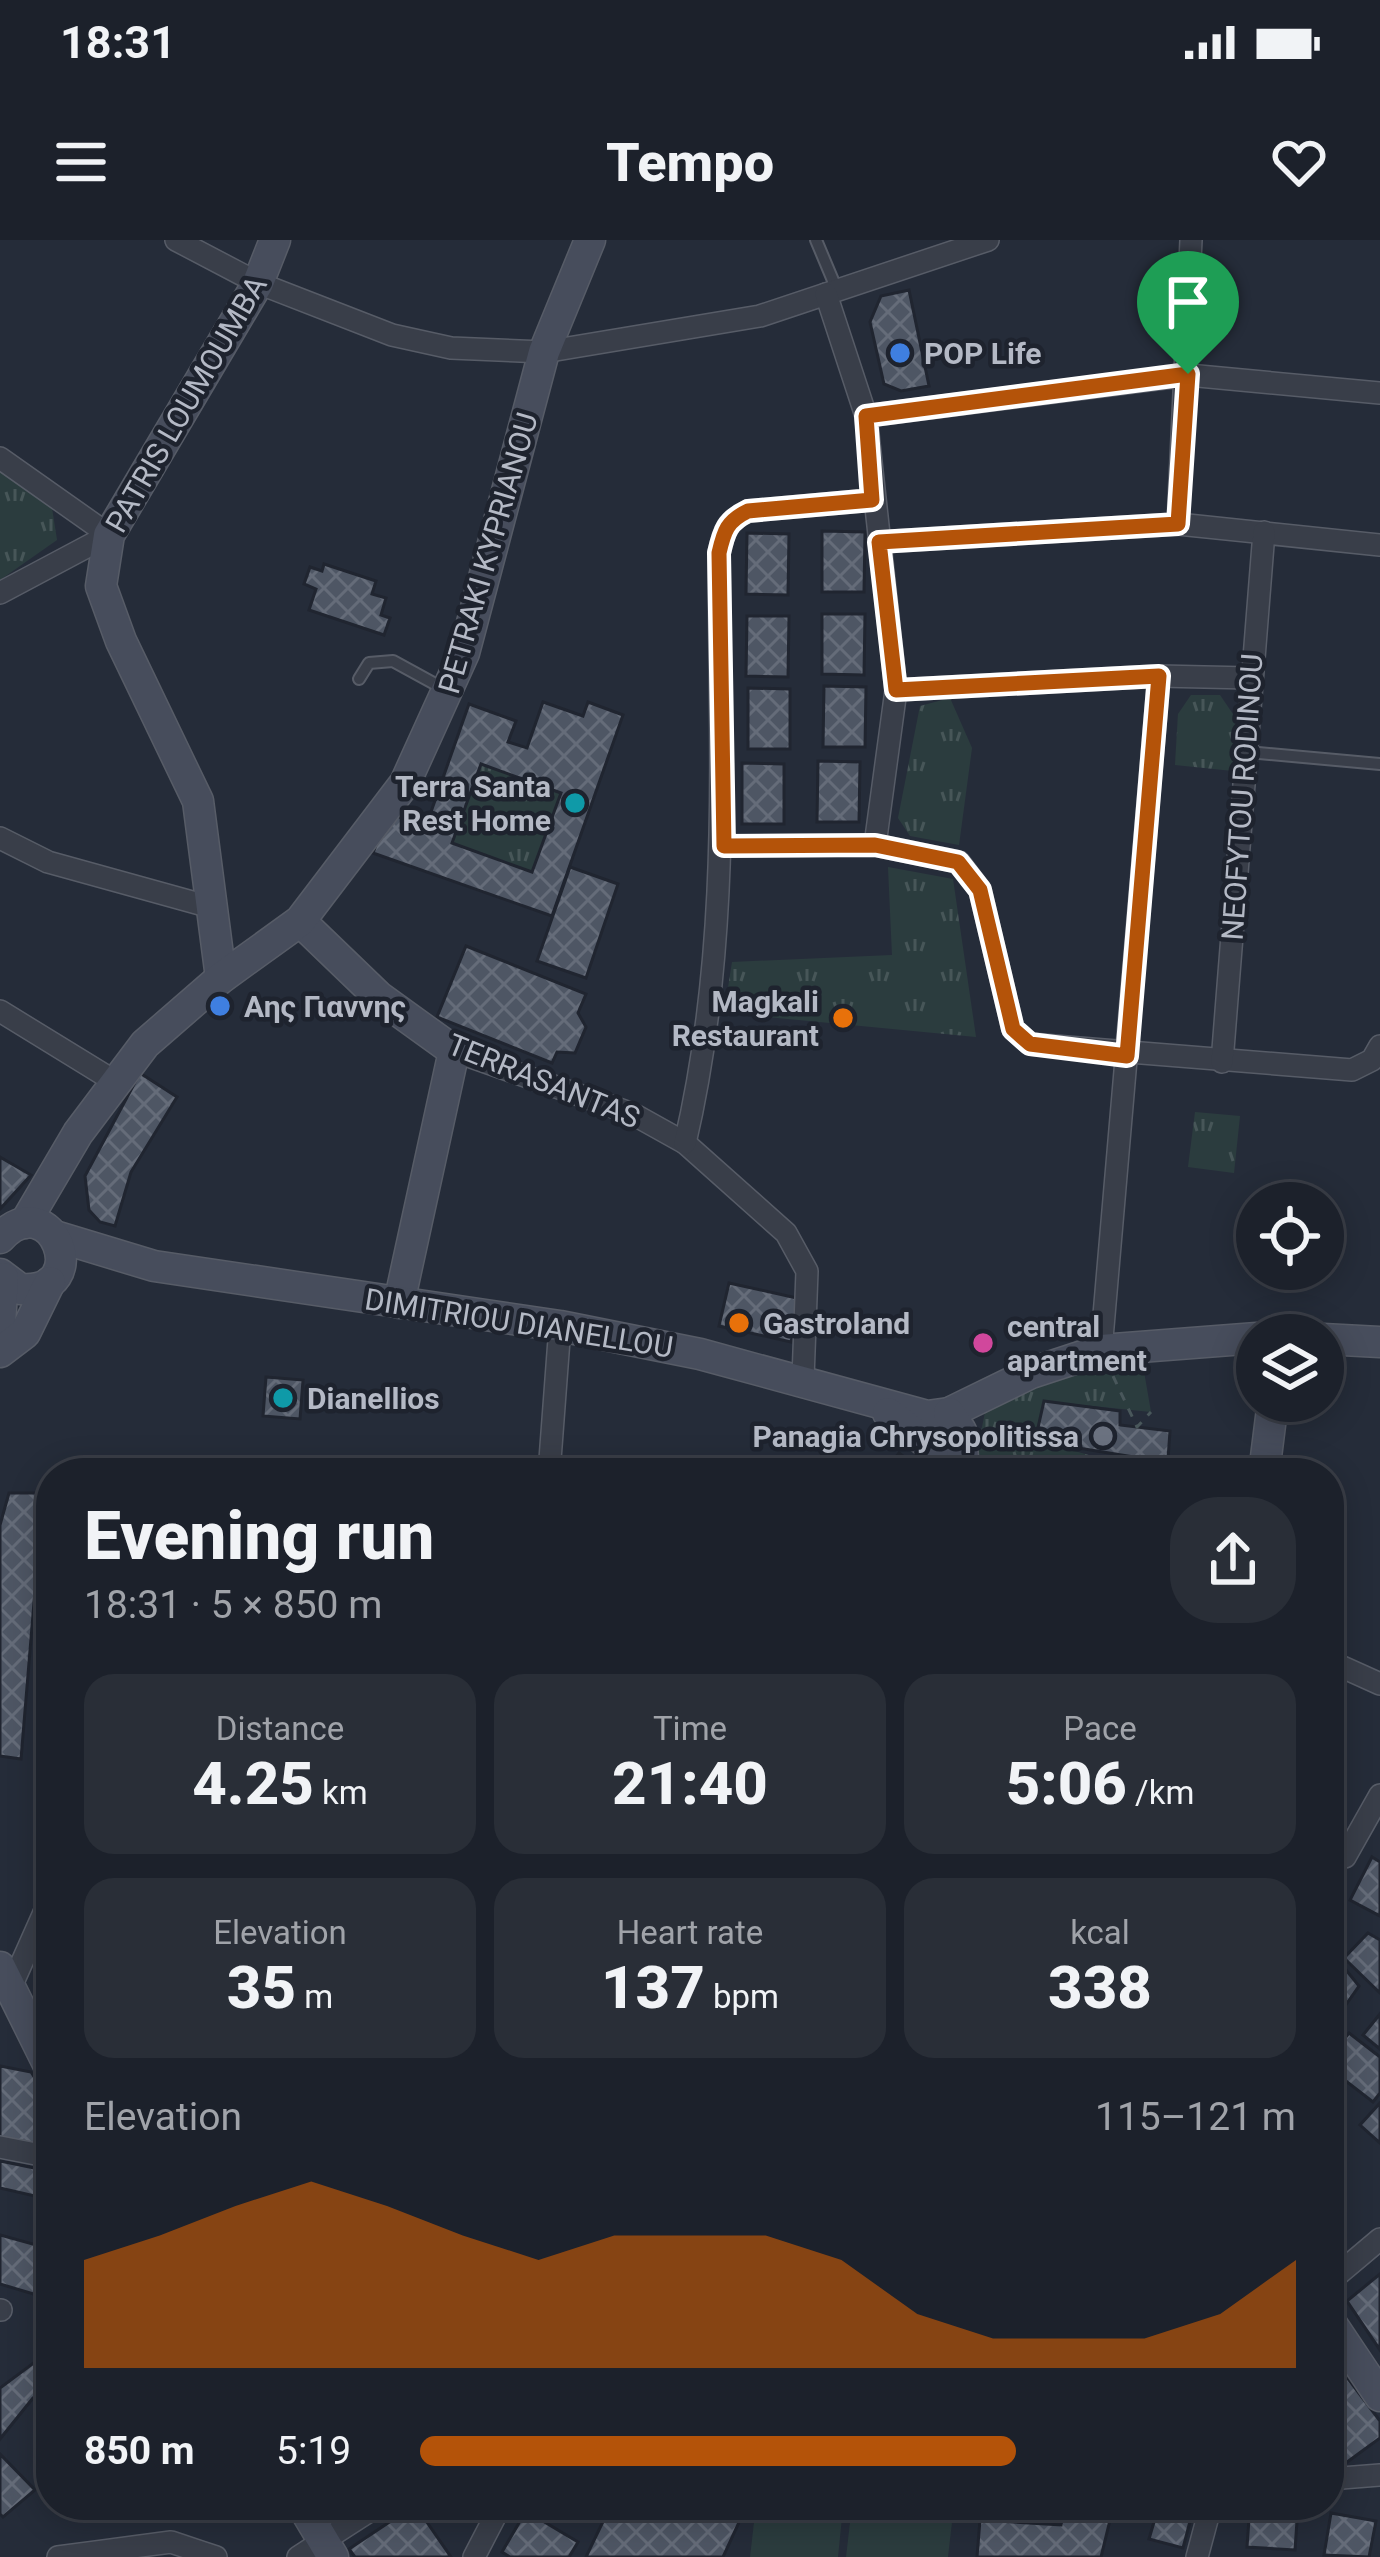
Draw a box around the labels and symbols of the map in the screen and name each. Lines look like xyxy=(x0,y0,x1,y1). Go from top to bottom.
pin xyxy=(1137,251,1239,374)
street label: PATRIS LOUMOUMBA xyxy=(98,269,274,539)
place label: POP Life xyxy=(924,336,1042,371)
marker: POP Life xyxy=(887,340,913,366)
street label: PETRAKI KYPRIANOU xyxy=(431,409,545,697)
street label: NEOFYTOU RODINOU xyxy=(1215,652,1269,942)
place label: Terra Santa Rest Home xyxy=(395,769,551,838)
marker: Terra Santa Rest Home xyxy=(562,790,588,816)
place label: Magkali Restaurant xyxy=(672,984,819,1053)
place label: Αης Γιαννης xyxy=(244,989,406,1024)
marker: Αης Γιαννης xyxy=(207,993,233,1019)
marker: Magkali Restaurant xyxy=(830,1005,856,1031)
street label: TERRASANTAS xyxy=(443,1027,645,1135)
street label: DIMITRIOU DIANELLOU xyxy=(362,1281,676,1365)
place label: Gastroland xyxy=(763,1306,910,1341)
place label: central apartment xyxy=(1007,1309,1147,1378)
marker: Gastroland xyxy=(726,1310,752,1336)
marker: central apartment xyxy=(970,1330,996,1356)
place label: Dianellios xyxy=(307,1381,440,1416)
marker: Dianellios xyxy=(270,1385,296,1411)
place label: Panagia Chrysopolitissa xyxy=(753,1419,1079,1454)
marker: Panagia Chrysopolitissa xyxy=(1090,1423,1116,1449)

